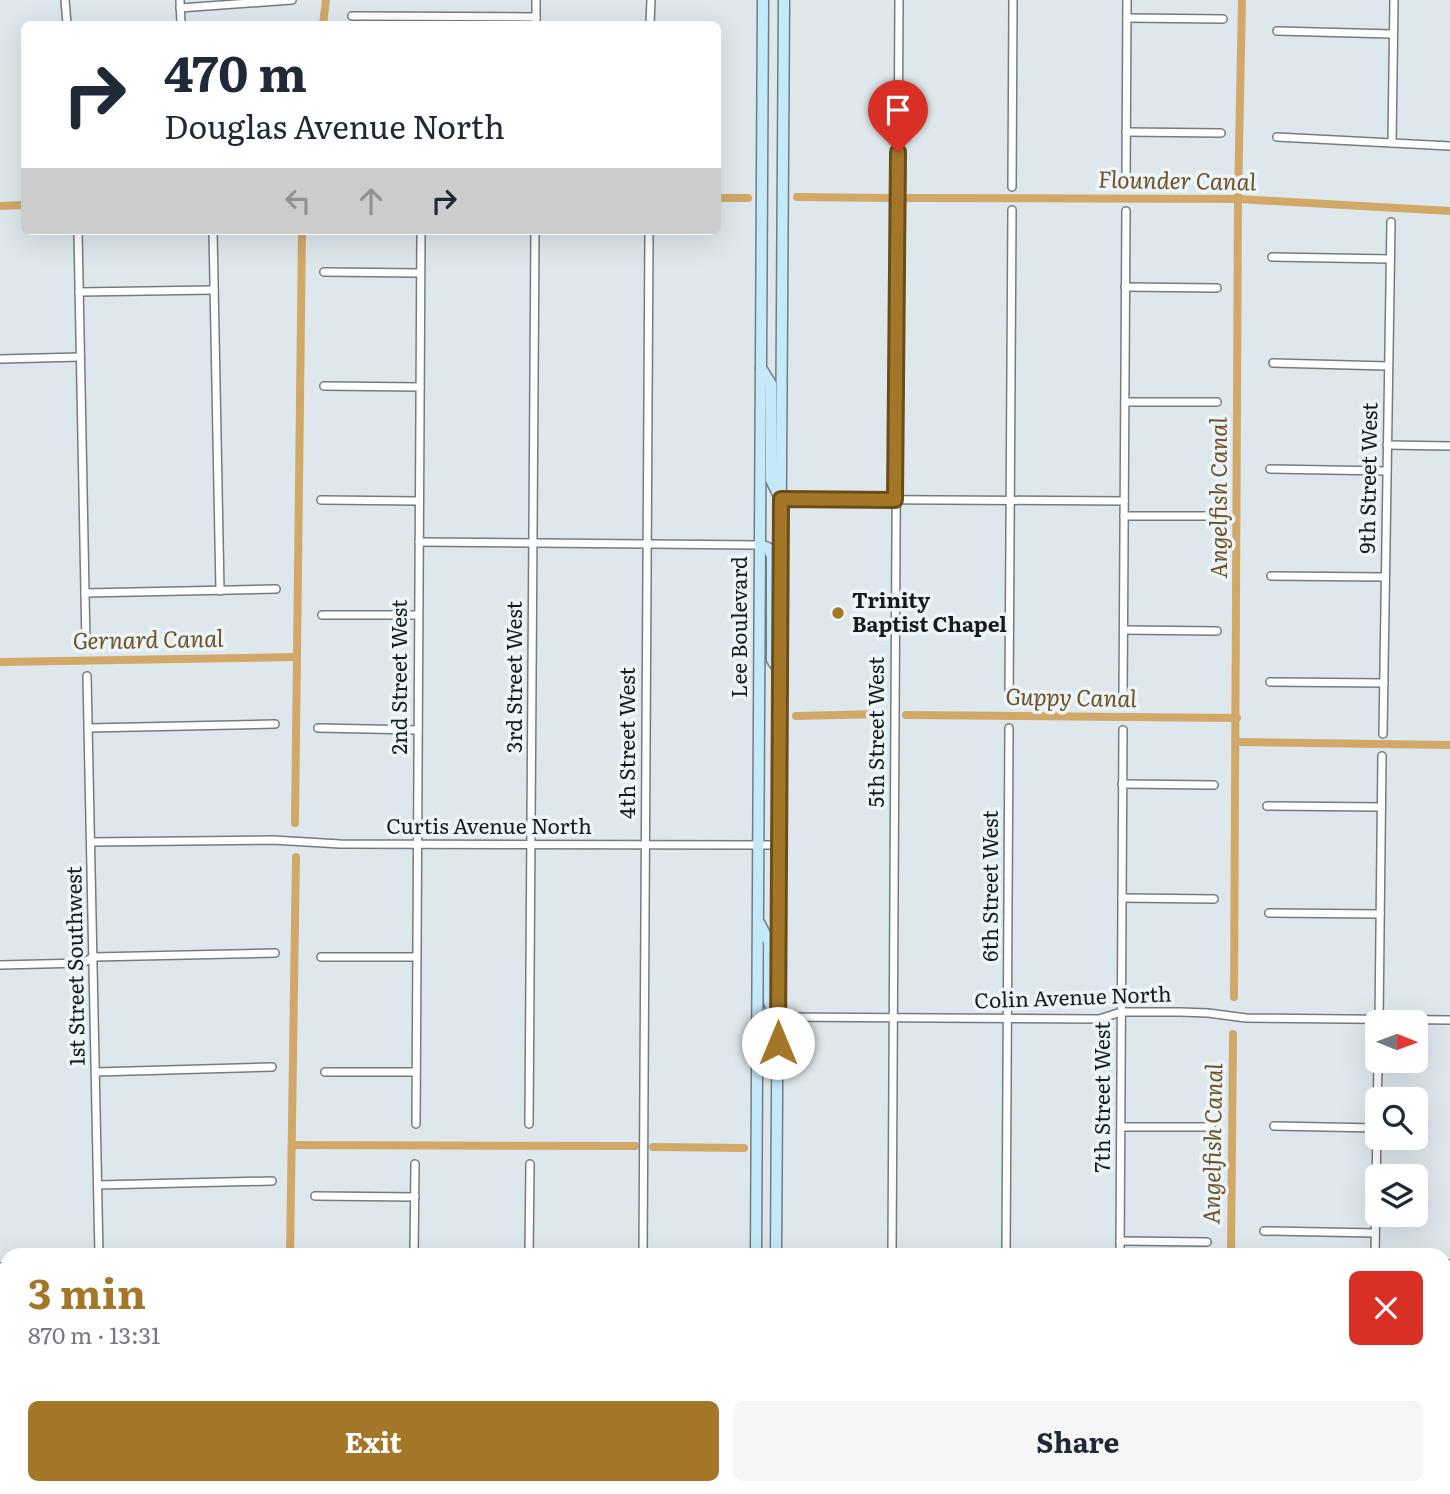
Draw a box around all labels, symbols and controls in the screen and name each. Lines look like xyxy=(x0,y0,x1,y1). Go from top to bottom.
text: 470 m xyxy=(164,34,307,107)
icon: right xyxy=(49,49,140,140)
pin xyxy=(868,80,928,152)
icon: arrive xyxy=(879,91,917,129)
text: Douglas Avenue North xyxy=(164,101,505,149)
water label: Flounder Canal xyxy=(1098,161,1257,197)
icon: left xyxy=(279,182,317,220)
icon: ahead xyxy=(352,182,390,220)
icon: right xyxy=(425,182,463,220)
street label: 9th Street West xyxy=(1350,402,1383,554)
water label: Angelfish Canal xyxy=(1200,417,1234,579)
street label: Lee Boulevard xyxy=(722,556,753,698)
place label: Trinity Baptist Chapel xyxy=(852,583,1007,638)
street label: 2nd Street West xyxy=(382,599,413,755)
street label: 3rd Street West xyxy=(497,601,528,753)
marker: Trinity Baptist Chapel xyxy=(830,605,846,621)
water label: Gernard Canal xyxy=(72,620,224,656)
street label: 5th Street West xyxy=(859,656,890,807)
street label: 4th Street West xyxy=(610,667,641,819)
water label: Guppy Canal xyxy=(1005,678,1138,714)
street label: Curtis Avenue North xyxy=(386,809,592,840)
street label: 6th Street West xyxy=(973,810,1004,962)
street label: 1st Street Southwest xyxy=(56,865,91,1066)
street label: Colin Avenue North xyxy=(974,977,1172,1014)
position arrow xyxy=(741,1006,815,1080)
north arrow xyxy=(1365,1010,1428,1073)
map controls xyxy=(1365,1010,1428,1227)
street label: 7th Street West xyxy=(1085,1021,1116,1172)
water label: Angelfish Canal xyxy=(1193,1062,1229,1225)
button: search xyxy=(1365,1087,1428,1150)
button: layers xyxy=(1365,1164,1428,1227)
text: 3 min xyxy=(28,1260,146,1322)
button: close xyxy=(1349,1271,1423,1345)
text: 870 m · 13:31 xyxy=(28,1317,160,1351)
button: Exit xyxy=(28,1401,719,1481)
button: Share xyxy=(733,1401,1423,1481)

